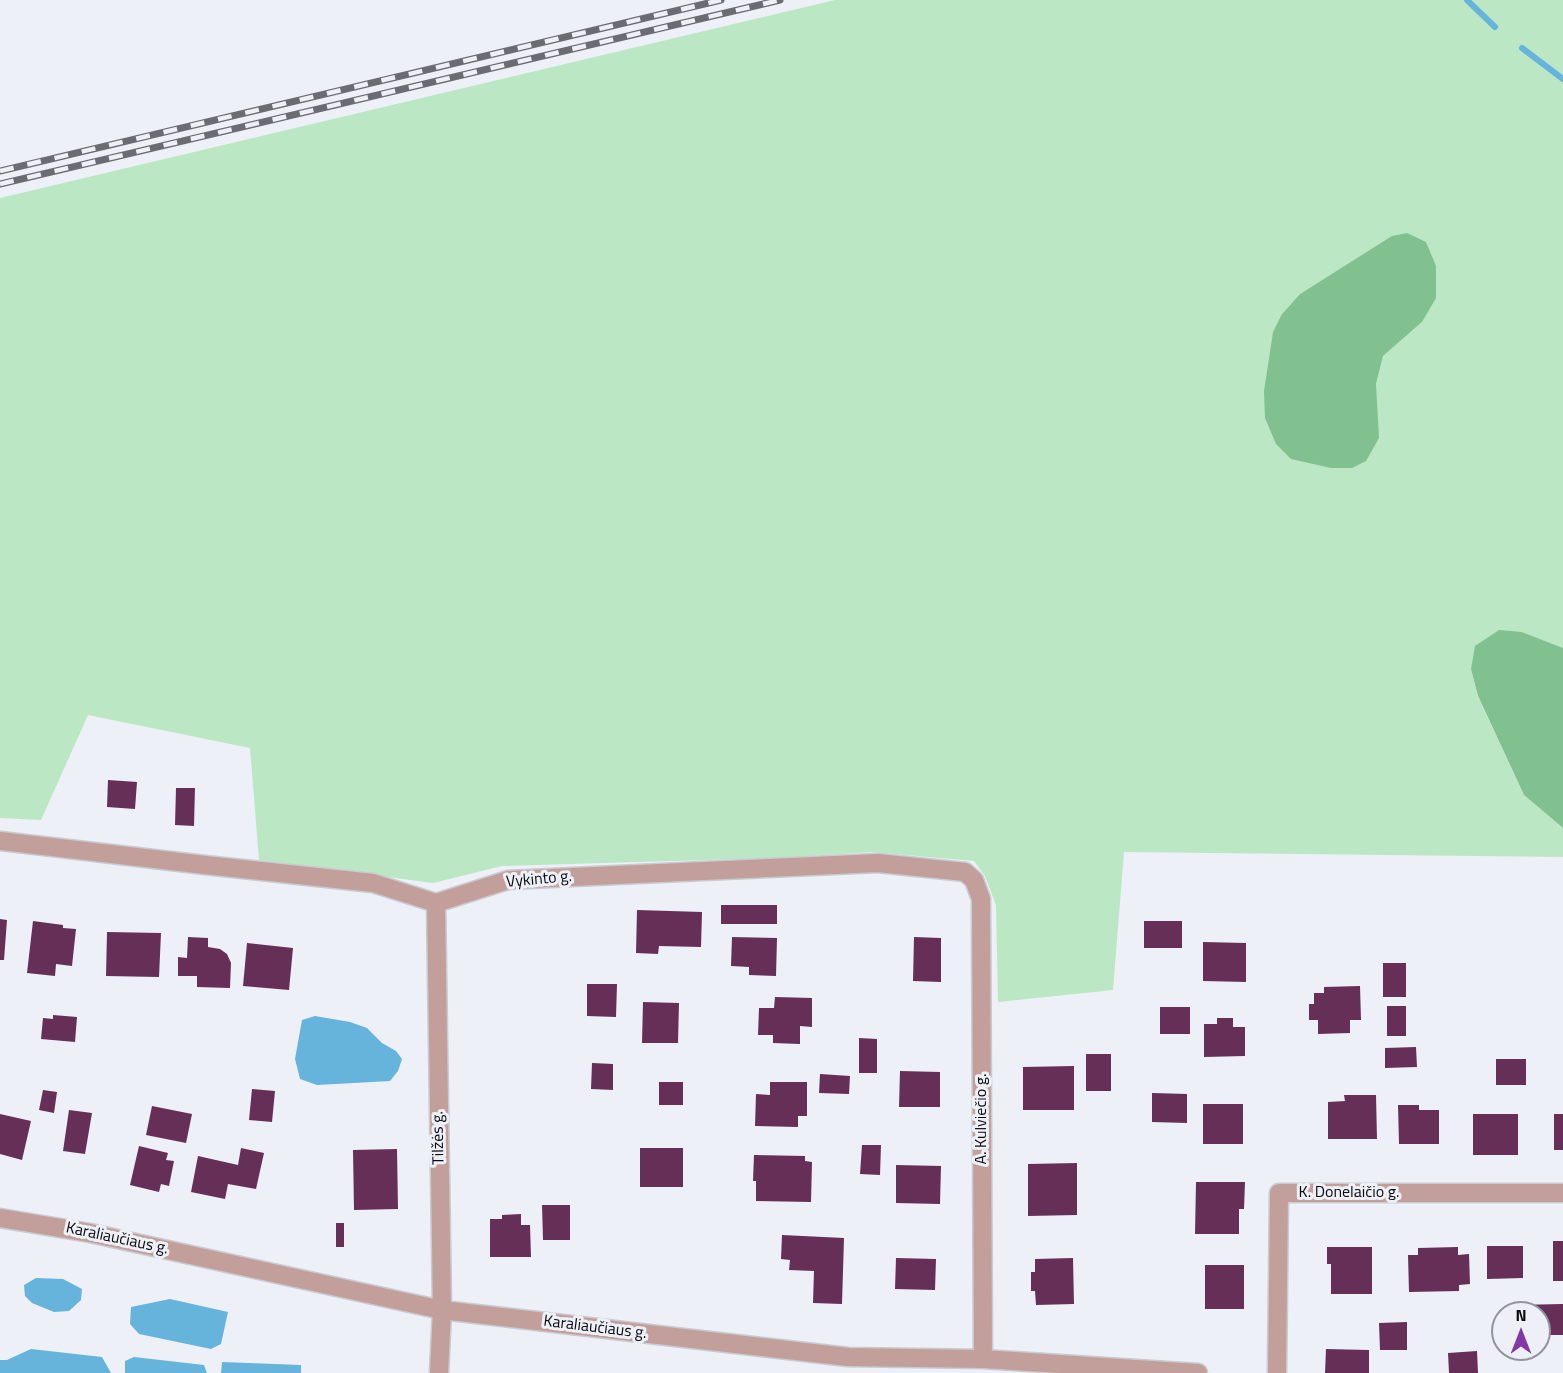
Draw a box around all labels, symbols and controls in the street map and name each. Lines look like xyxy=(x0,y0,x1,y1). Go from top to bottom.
street label: Vykinto g. xyxy=(505,868,573,892)
street label: A. Kulviečio g. xyxy=(972,1073,992,1165)
street label: Tilžės g. xyxy=(429,1111,449,1165)
street label: K. Donelaičio g. xyxy=(1299,1183,1399,1203)
street label: Karaliaučiaus g. xyxy=(64,1219,170,1259)
north arrow xyxy=(1491,1301,1551,1361)
text: N xyxy=(1515,1303,1527,1327)
street label: Karaliaučiaus g. xyxy=(542,1312,648,1344)

